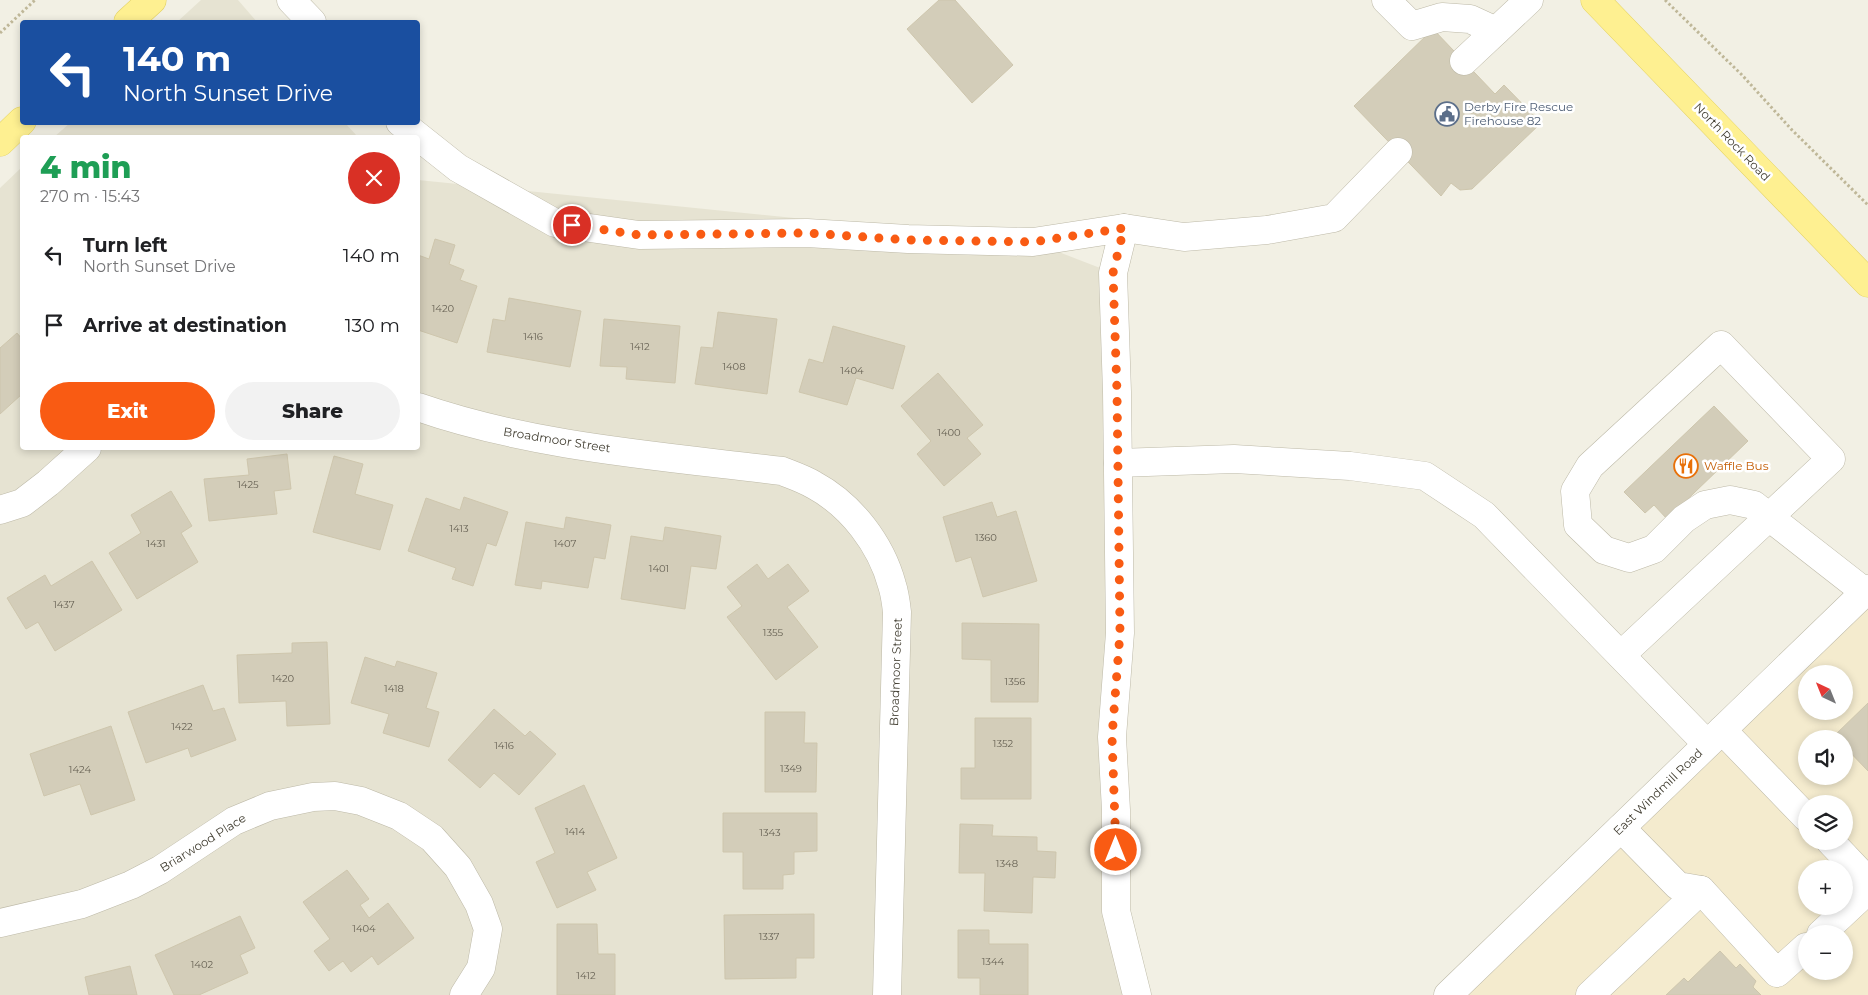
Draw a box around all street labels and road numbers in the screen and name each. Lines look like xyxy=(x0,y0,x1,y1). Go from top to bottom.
street label: North Rock Road xyxy=(1691,99,1774,184)
street label: Broadmoor Street xyxy=(502,424,612,455)
street label: Broadmoor Street xyxy=(886,617,905,726)
street label: East Windmill Road xyxy=(1610,745,1705,838)
street label: Briarwood Place xyxy=(157,810,249,875)

